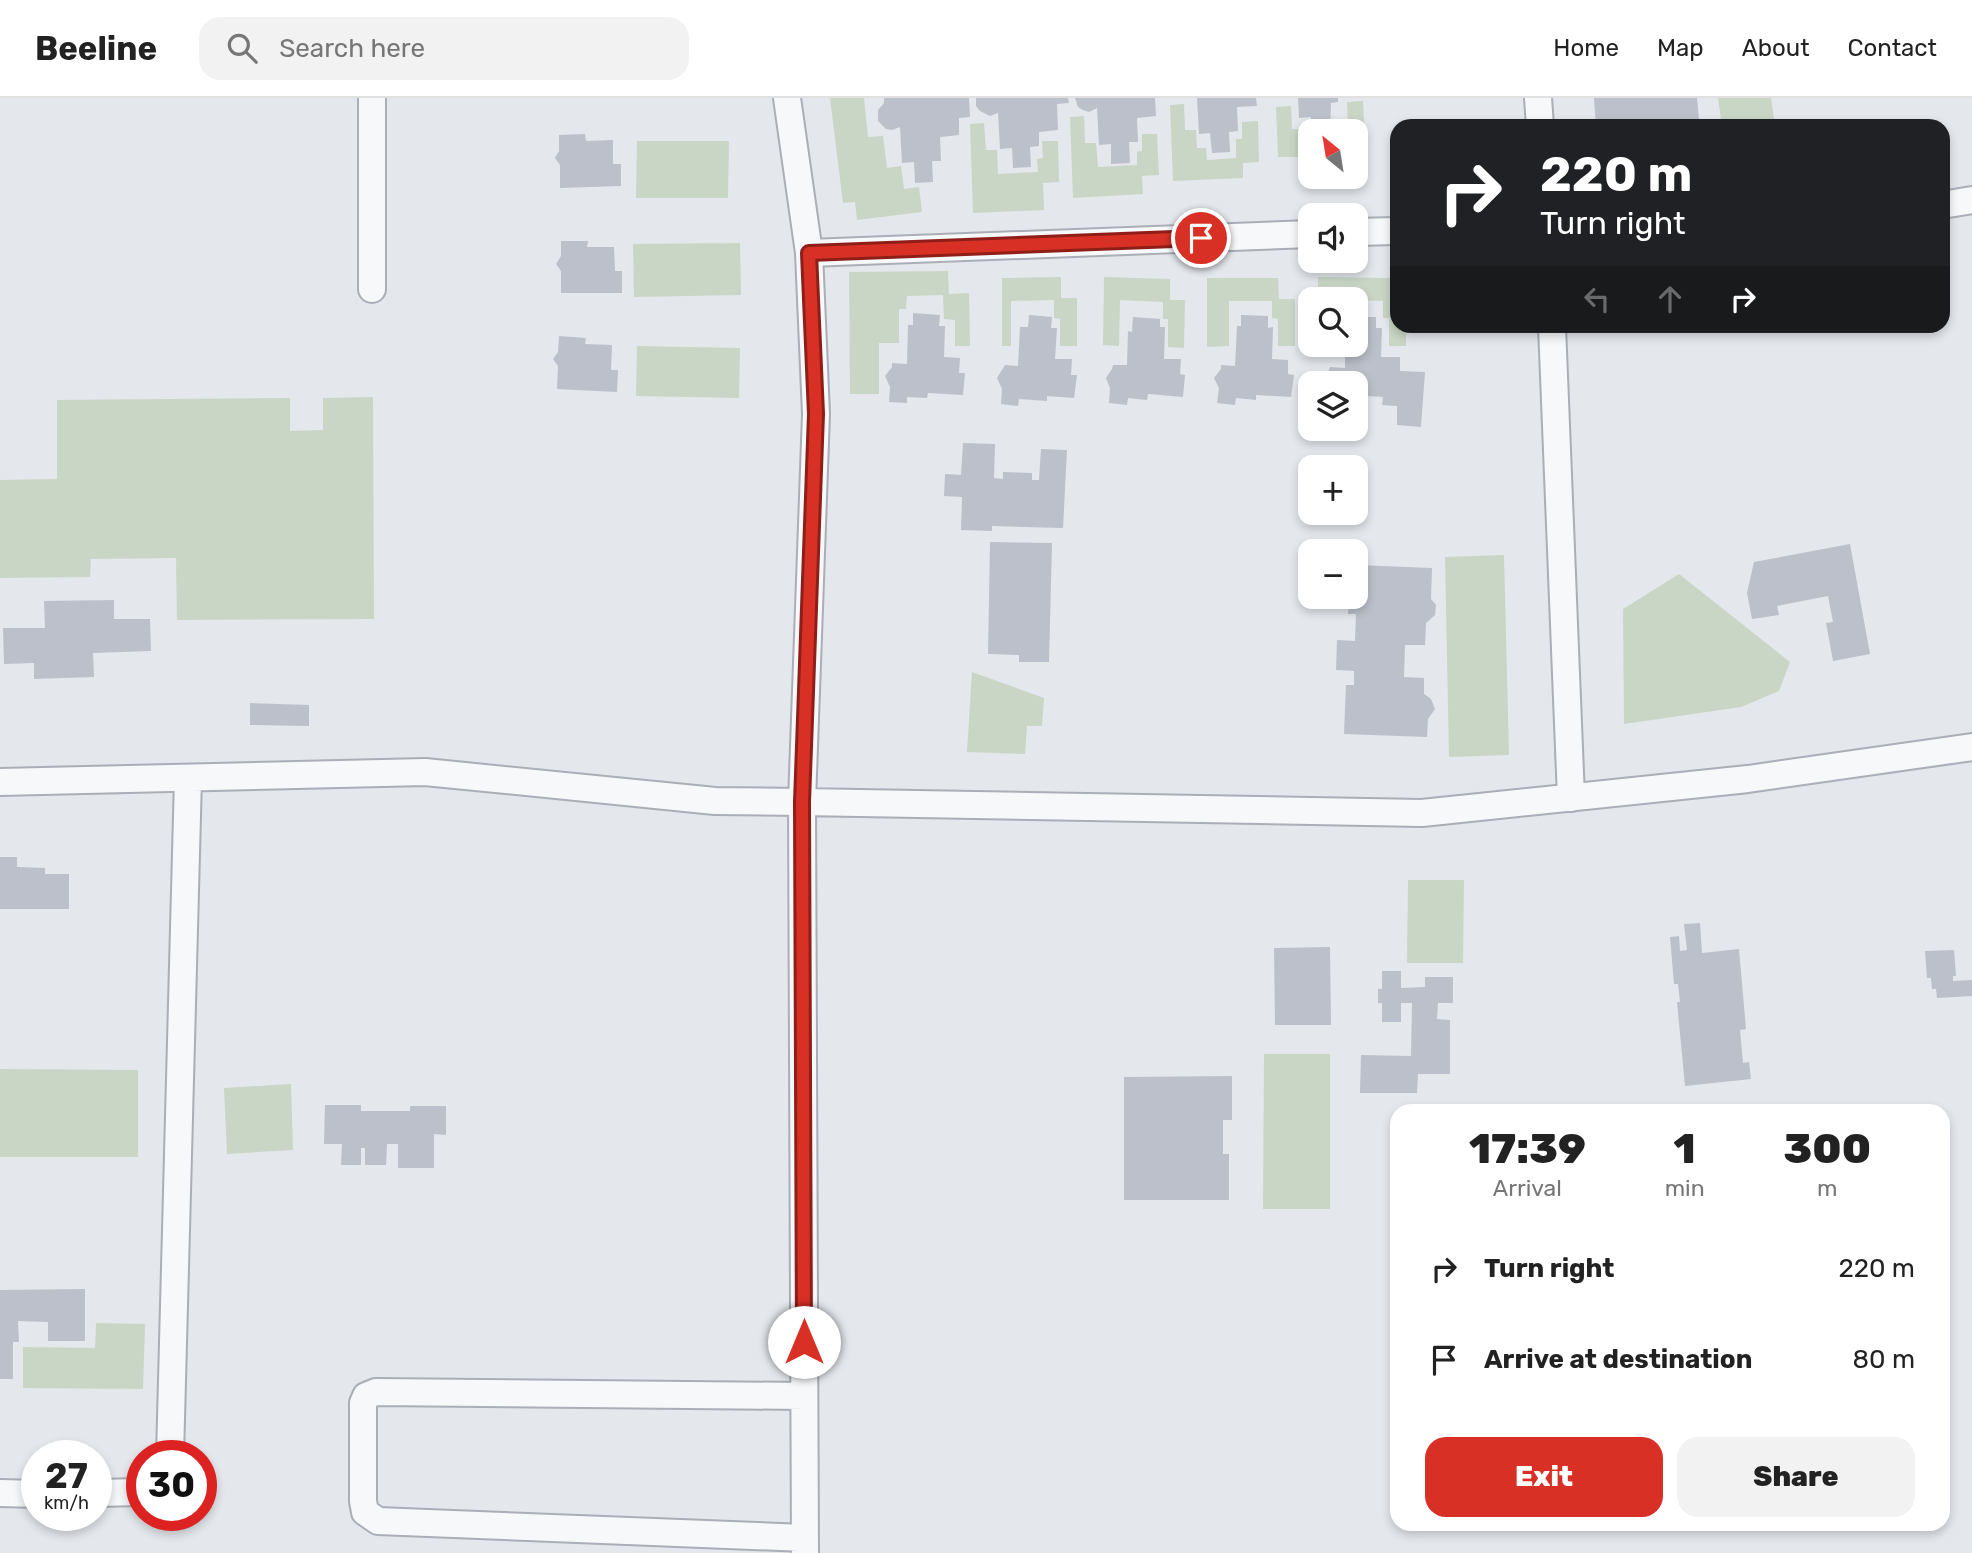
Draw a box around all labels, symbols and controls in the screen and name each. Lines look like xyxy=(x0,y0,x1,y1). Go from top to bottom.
search box xyxy=(199,17,689,80)
text: Beeline xyxy=(35,29,157,68)
icon: search xyxy=(223,29,261,67)
text: Search here xyxy=(279,33,425,64)
text: Home xyxy=(1553,34,1619,62)
text: Map xyxy=(1657,34,1704,62)
text: About xyxy=(1742,34,1810,62)
text: Contact xyxy=(1848,34,1937,62)
north arrow xyxy=(1298,119,1368,189)
map controls xyxy=(1298,119,1368,609)
text: 220 m xyxy=(1540,145,1692,203)
icon: right xyxy=(1425,147,1516,238)
button: sound xyxy=(1298,203,1368,273)
text: Turn right xyxy=(1540,204,1685,242)
pin xyxy=(1171,208,1231,268)
icon: arrive xyxy=(1182,219,1220,257)
icon: left xyxy=(1578,280,1616,318)
icon: ahead xyxy=(1651,280,1689,318)
icon: right xyxy=(1724,280,1762,318)
button: search xyxy=(1298,287,1368,357)
button: layers xyxy=(1298,371,1368,441)
button: + xyxy=(1298,455,1368,525)
button: − xyxy=(1298,539,1368,609)
text: 17:39 xyxy=(1469,1124,1586,1174)
text: 1 xyxy=(1674,1124,1696,1174)
text: 300 xyxy=(1784,1124,1871,1174)
text: Arrival xyxy=(1493,1174,1562,1202)
text: min xyxy=(1665,1174,1705,1202)
text: m xyxy=(1817,1174,1838,1202)
icon: right xyxy=(1425,1250,1463,1288)
text: Turn right xyxy=(1484,1253,1614,1284)
text: 220 m xyxy=(1838,1253,1915,1284)
position arrow xyxy=(767,1305,841,1379)
icon: arrive xyxy=(1425,1341,1463,1379)
text: Arrive at destination xyxy=(1484,1344,1752,1375)
text: 80 m xyxy=(1852,1344,1915,1375)
button: Exit xyxy=(1425,1437,1663,1517)
button: Share xyxy=(1677,1437,1915,1517)
speed limit sign: 30 xyxy=(126,1440,217,1531)
text: 27 xyxy=(45,1455,88,1497)
text: km/h xyxy=(44,1492,89,1514)

